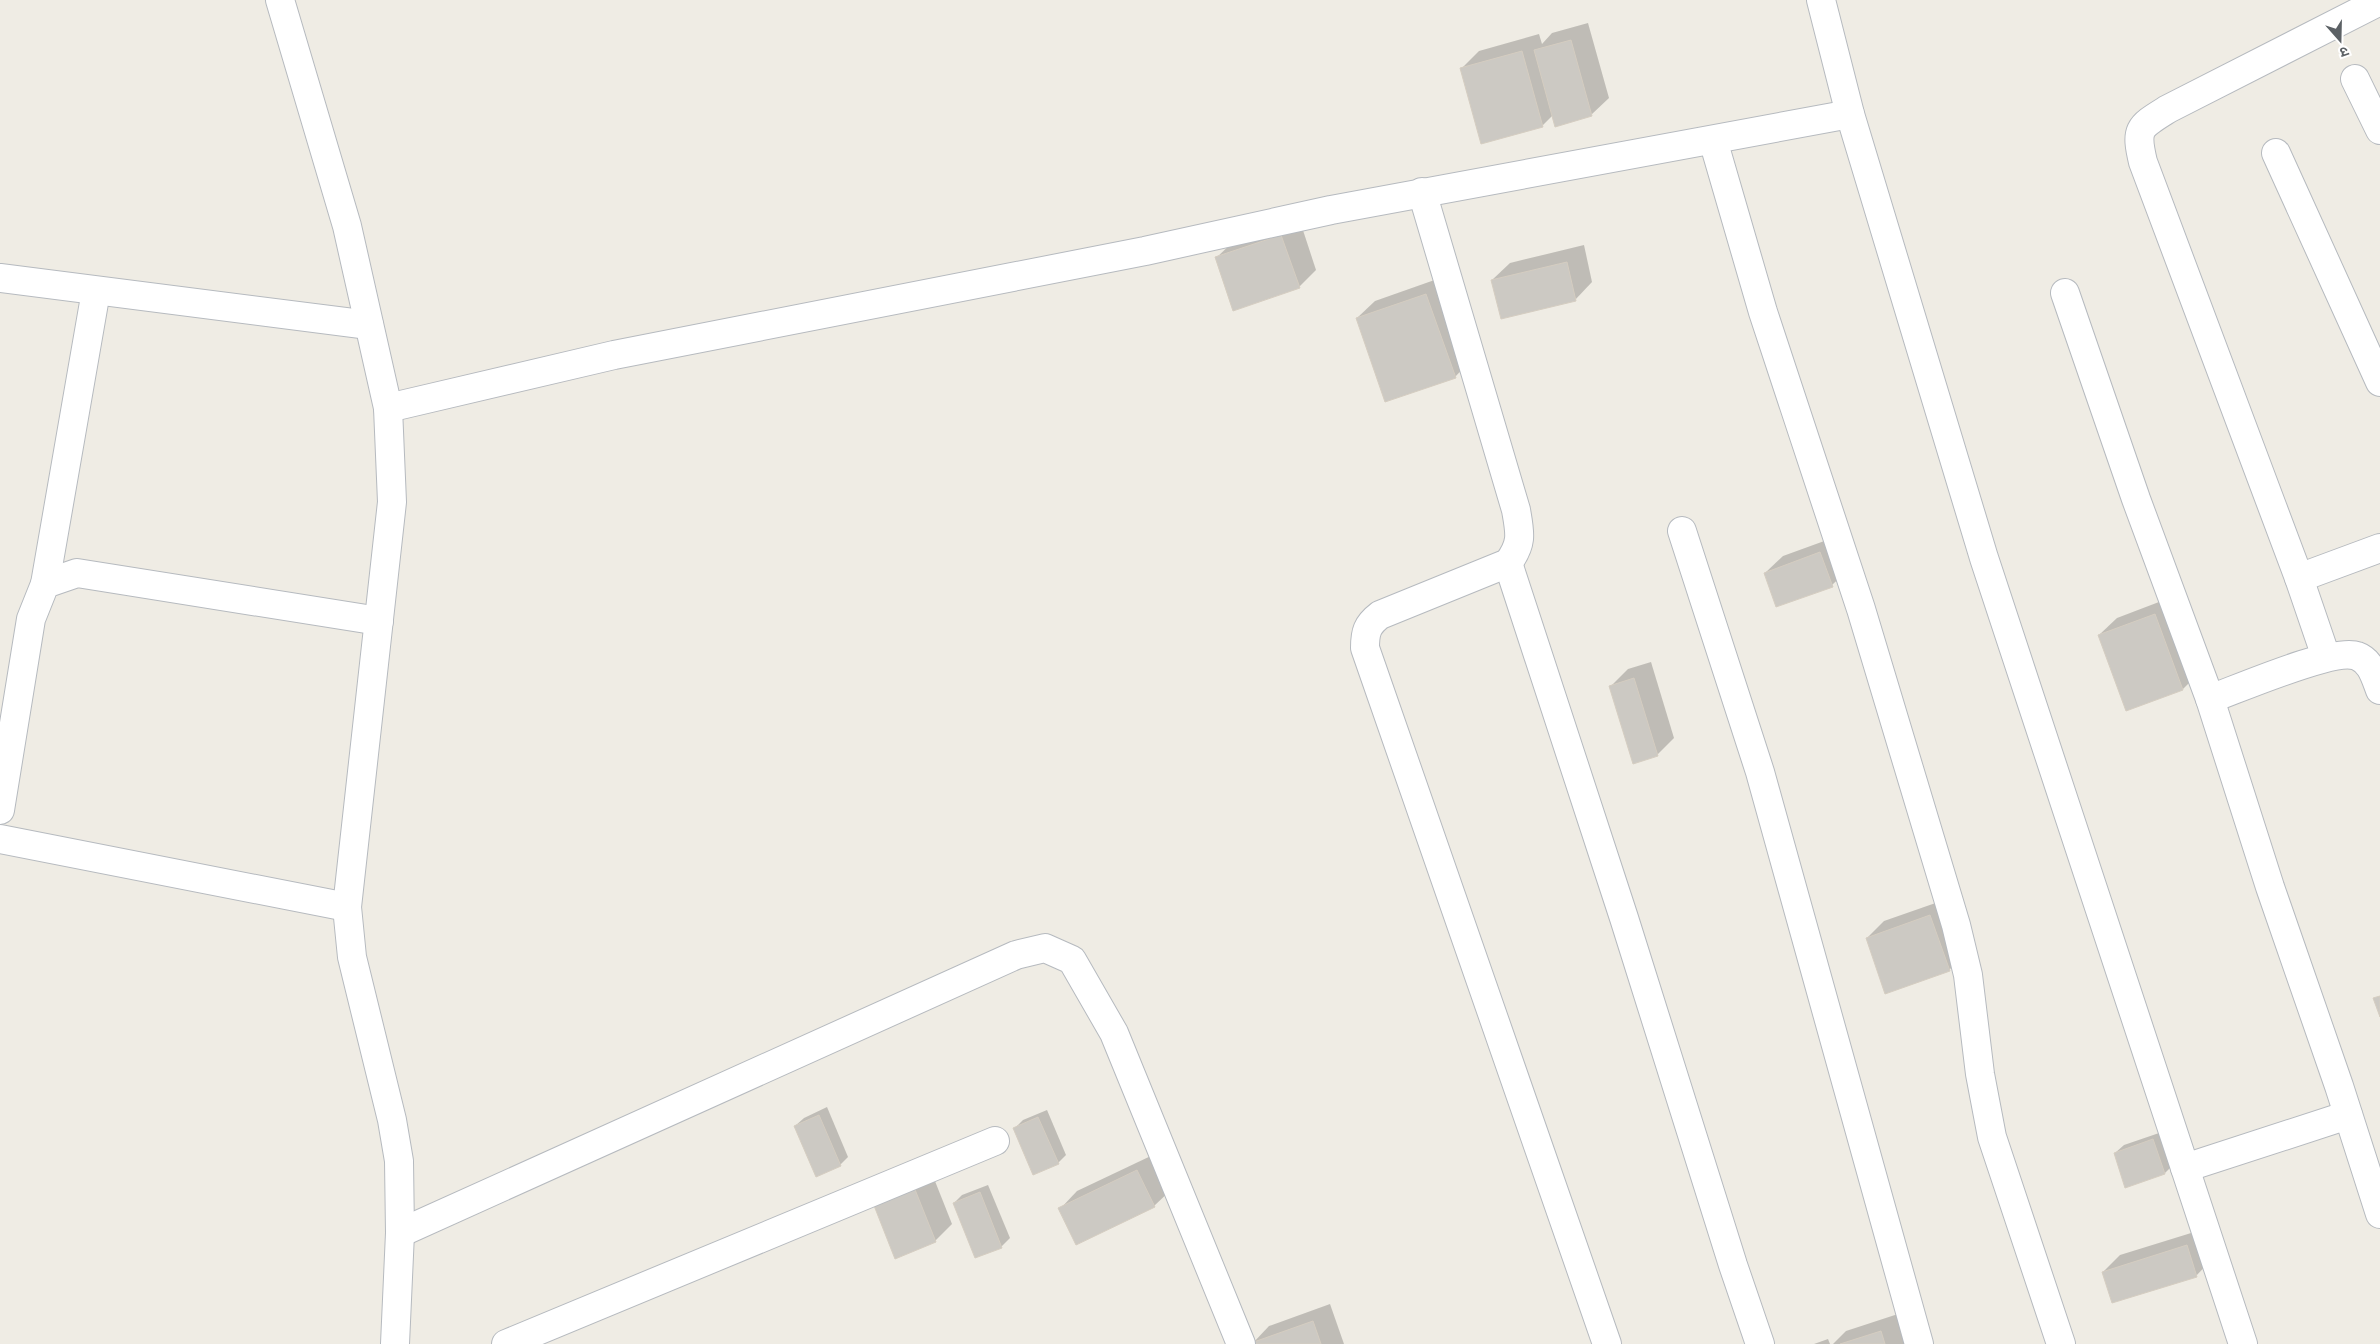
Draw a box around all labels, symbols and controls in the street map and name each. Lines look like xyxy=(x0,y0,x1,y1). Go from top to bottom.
north arrow xyxy=(2315,15,2365,65)
text: उ xyxy=(2337,42,2351,62)

